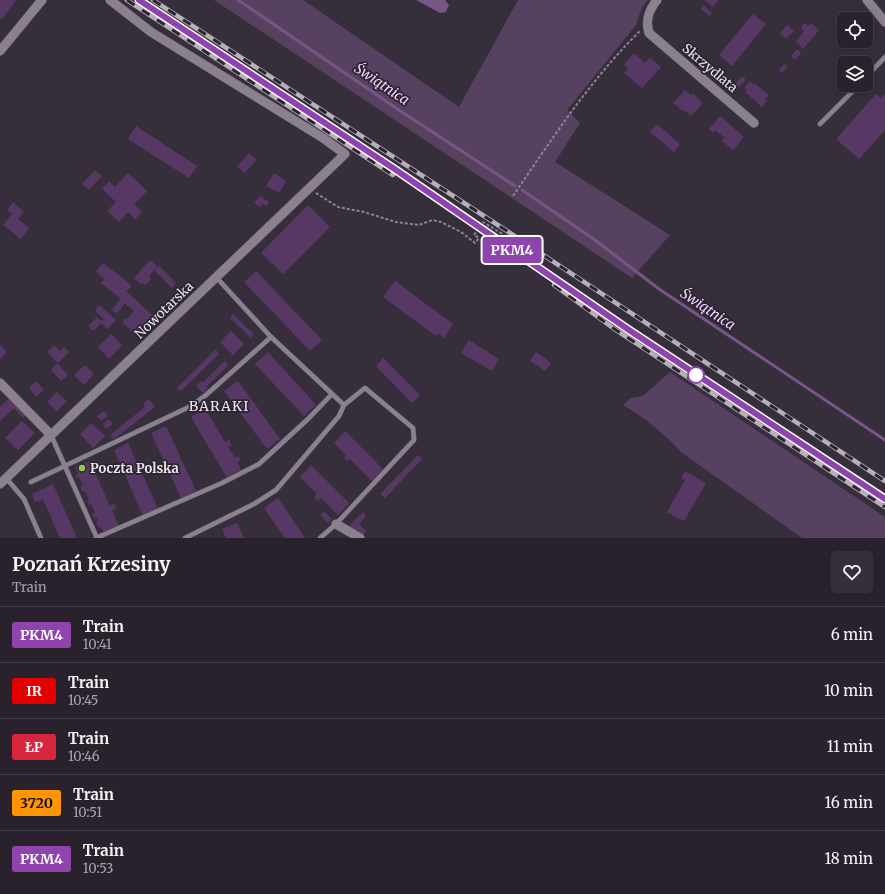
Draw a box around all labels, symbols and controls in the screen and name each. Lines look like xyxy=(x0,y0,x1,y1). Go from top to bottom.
map controls xyxy=(837,12,873,92)
button: locate xyxy=(837,12,873,48)
street label: Skrzydlata xyxy=(679,40,741,96)
button: layers xyxy=(837,56,873,92)
water label: Świątnica xyxy=(351,59,413,109)
line badge: PKM4 xyxy=(484,237,540,263)
text: PKM4 xyxy=(491,241,533,259)
street label: Nowotarska xyxy=(131,278,197,342)
water label: Świątnica xyxy=(677,284,739,334)
unlabelled marker xyxy=(687,366,705,384)
district label: BARAKI xyxy=(189,397,249,415)
place label: Poczta Polska xyxy=(90,460,179,477)
marker: Poczta Polska xyxy=(77,463,87,473)
button: heart xyxy=(831,551,873,593)
text: Poznań Krzesiny xyxy=(12,552,171,576)
text: Train xyxy=(12,579,47,596)
text: Train xyxy=(83,617,124,636)
text: 6 min xyxy=(831,625,873,644)
text: PKM4 xyxy=(20,626,63,644)
text: 10:41 xyxy=(83,636,112,653)
text: Train xyxy=(68,673,109,692)
text: 10 min xyxy=(824,681,873,700)
text: IR xyxy=(26,682,42,700)
text: 10:45 xyxy=(68,692,98,709)
text: Train xyxy=(68,729,109,748)
text: 11 min xyxy=(827,737,873,756)
text: ŁP xyxy=(25,738,43,756)
text: 10:46 xyxy=(68,748,100,765)
text: Train xyxy=(73,785,114,804)
text: 16 min xyxy=(825,793,873,812)
text: 3720 xyxy=(20,794,53,812)
text: 10:51 xyxy=(73,804,102,821)
text: Train xyxy=(83,841,124,860)
text: 18 min xyxy=(825,849,873,868)
text: PKM4 xyxy=(20,850,63,868)
text: 10:53 xyxy=(83,860,114,877)

